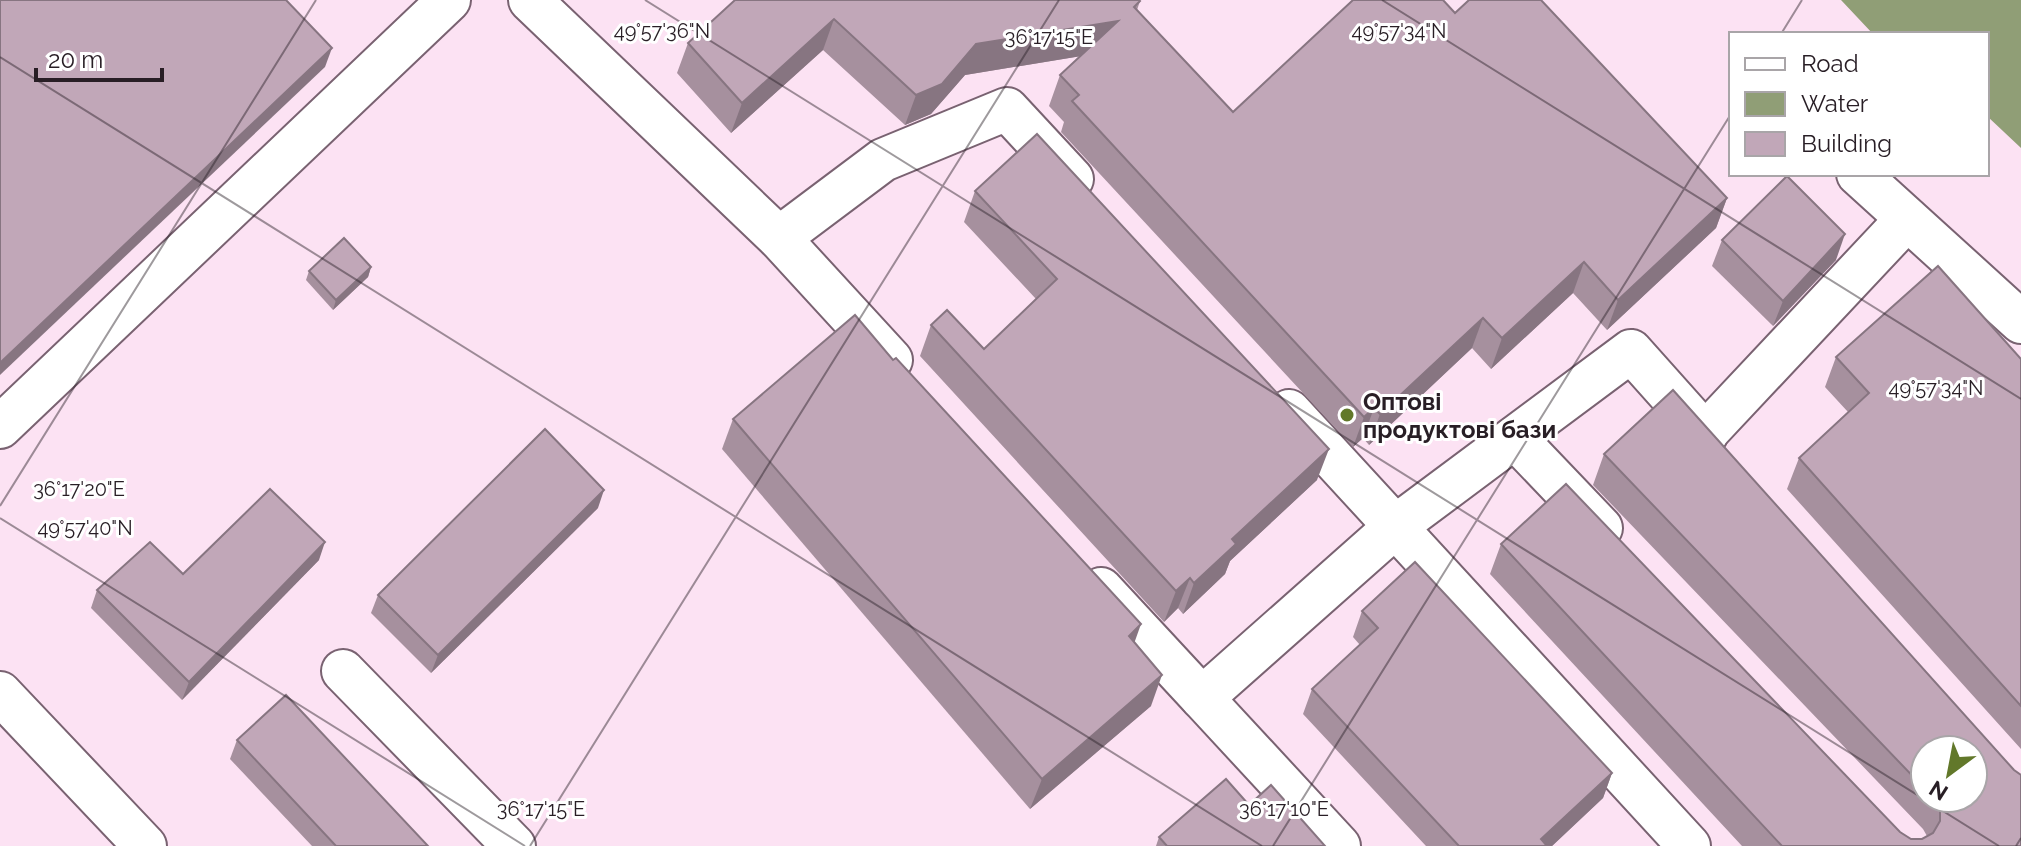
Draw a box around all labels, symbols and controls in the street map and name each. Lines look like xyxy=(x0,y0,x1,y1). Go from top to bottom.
text: 49°57'36"N xyxy=(614,19,710,43)
text: 49°57'34"N xyxy=(1351,19,1447,43)
text: 36°17'15"E xyxy=(1005,25,1093,49)
scale bar xyxy=(36,32,162,82)
legend xyxy=(1729,32,1989,176)
text: 20 m xyxy=(48,45,103,74)
text: Road xyxy=(1801,49,1859,78)
text: Water xyxy=(1801,89,1869,118)
text: Building xyxy=(1801,129,1892,158)
text: 49°57'34"N xyxy=(1888,376,1984,400)
place label: Оптові продуктові бази xyxy=(1363,387,1556,444)
marker: Оптові продуктові бази xyxy=(1338,406,1356,424)
text: 36°17'20"E xyxy=(33,477,125,501)
text: 49°57'40"N xyxy=(37,516,133,540)
north arrow xyxy=(1909,734,1989,814)
text: N xyxy=(1924,775,1952,806)
text: 36°17'15"E xyxy=(497,797,585,821)
text: 36°17'10"E xyxy=(1239,797,1329,821)

